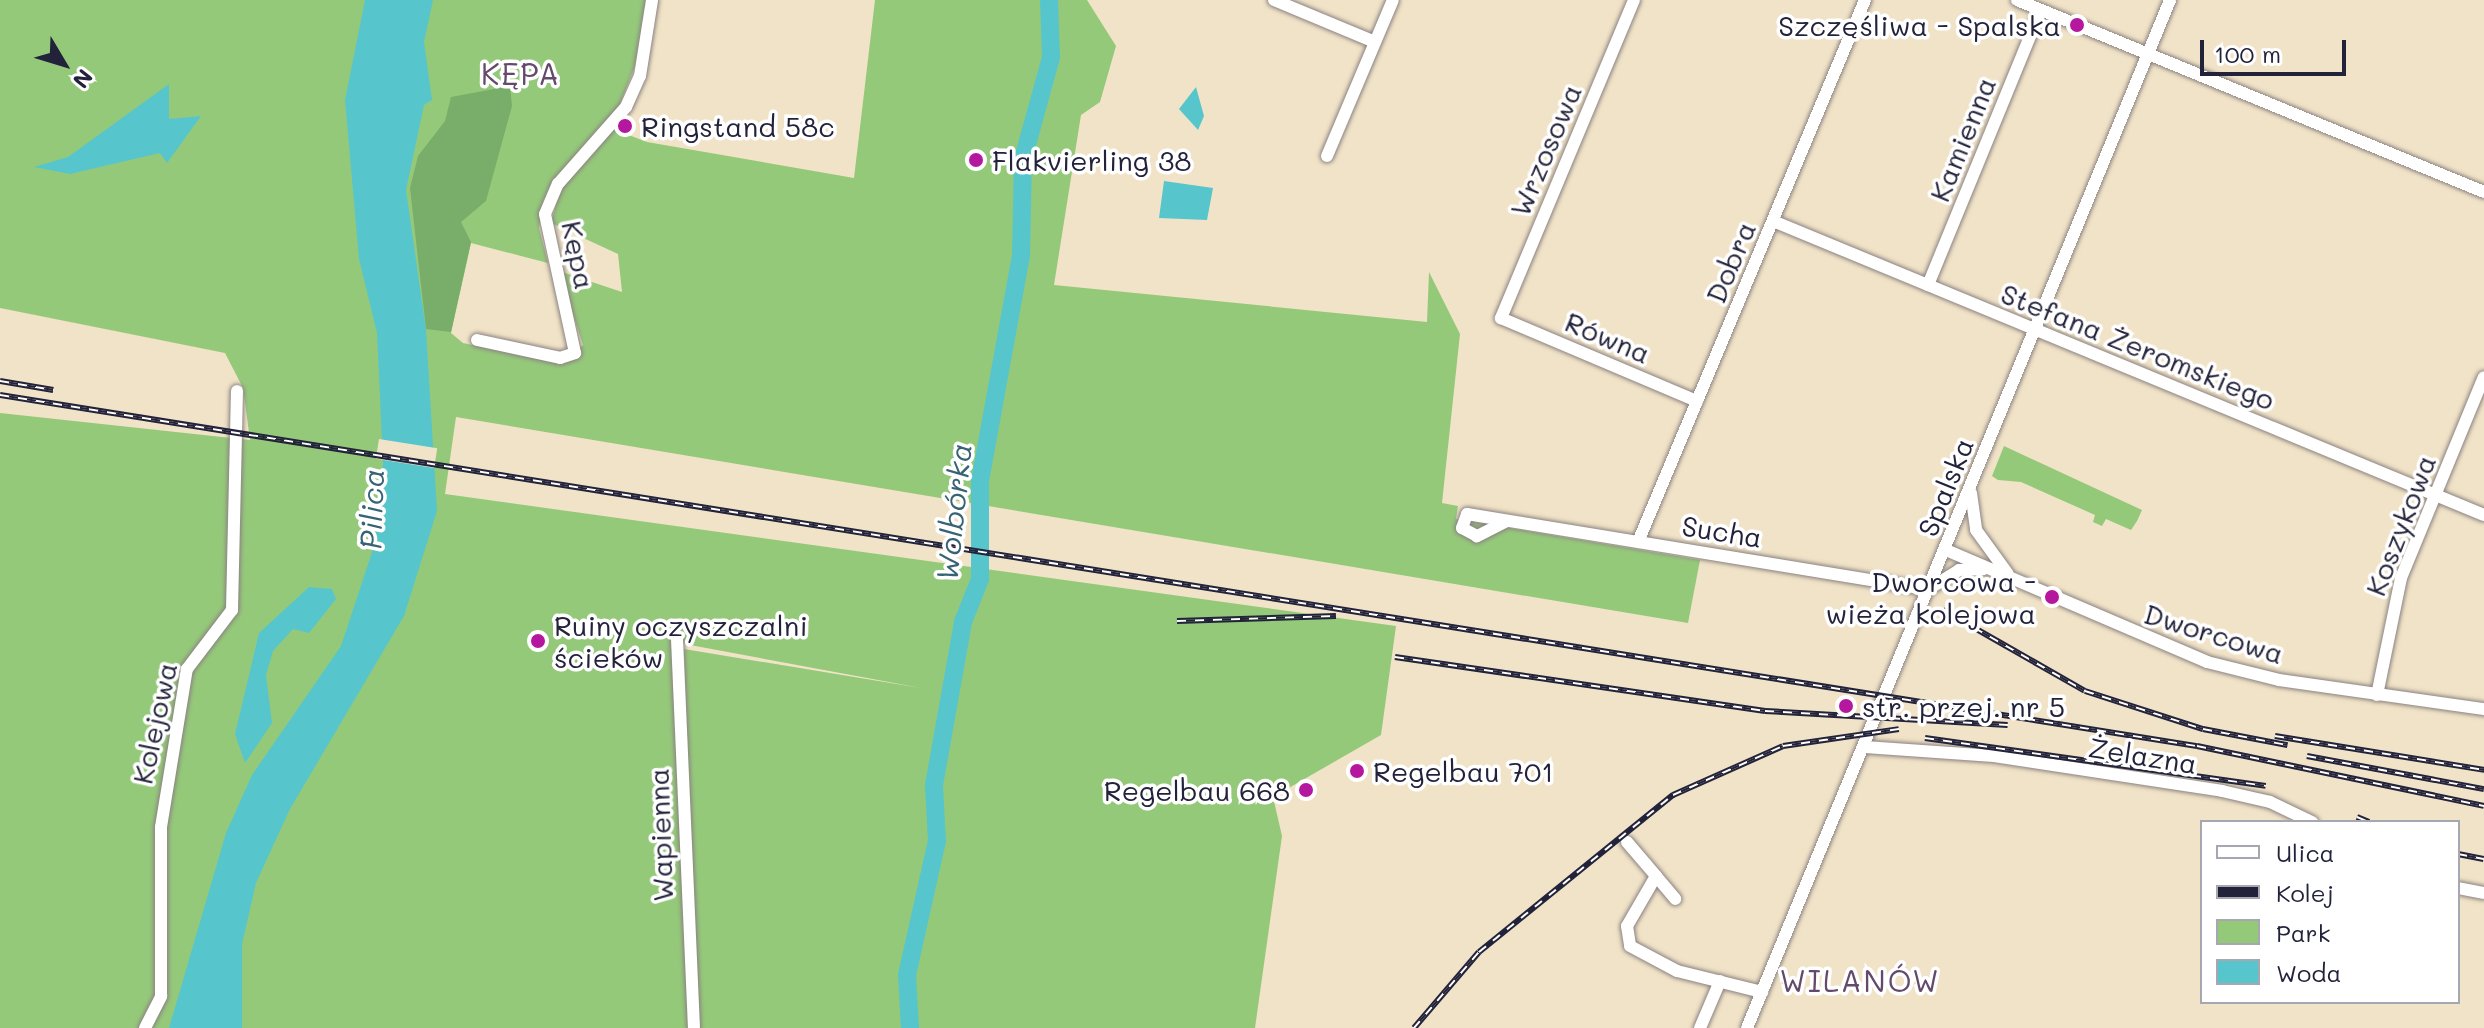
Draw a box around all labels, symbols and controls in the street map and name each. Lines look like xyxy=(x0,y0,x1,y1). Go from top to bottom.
place label: Szczęśliwa - Spalska xyxy=(1778,8,2061,42)
marker: Szczęśliwa - Spalska xyxy=(2068,16,2086,34)
north arrow xyxy=(24,24,104,104)
scale bar xyxy=(2204,24,2350,74)
text: 100 m xyxy=(2214,38,2281,69)
district label: KĘPA xyxy=(481,55,561,91)
text: N xyxy=(67,64,100,95)
street label: Kamienna xyxy=(1922,72,2002,206)
street label: Wrzosowa xyxy=(1502,79,1588,221)
place label: Ringstand 58c xyxy=(641,109,835,143)
marker: Ringstand 58c xyxy=(616,117,634,135)
place label: Flakvierling 38 xyxy=(992,143,1191,177)
marker: Flakvierling 38 xyxy=(967,151,985,169)
street label: Dobra xyxy=(1698,216,1762,308)
street label: Kępa xyxy=(555,218,603,292)
street label: Stefana Żeromskiego xyxy=(1996,276,2280,416)
street label: Równa xyxy=(1560,304,1656,370)
street label: Spalska xyxy=(1910,433,1980,541)
water label: Wolbórka xyxy=(928,441,978,583)
street label: Koszykowa xyxy=(2358,450,2442,600)
water label: Pilica xyxy=(352,468,390,550)
street label: Sucha xyxy=(1679,508,1765,554)
place label: Dworcowa - wieża kolejowa xyxy=(1825,564,2036,630)
marker: Dworcowa - wieża kolejowa xyxy=(2043,588,2061,606)
street label: Dworcowa xyxy=(2140,596,2288,670)
place label: Ruiny oczyszczalni ścieków xyxy=(554,608,808,674)
marker: Ruiny oczyszczalni ścieków xyxy=(529,632,547,650)
street label: Kolejowa xyxy=(125,659,183,787)
place label: str. przej. nr 5 xyxy=(1862,689,2065,723)
marker: str. przej. nr 5 xyxy=(1837,697,1855,715)
street label: Żelazna xyxy=(2086,730,2200,780)
place label: Regelbau 701 xyxy=(1373,754,1554,788)
marker: Regelbau 701 xyxy=(1348,762,1366,780)
street label: Wapienna xyxy=(641,768,679,902)
place label: Regelbau 668 xyxy=(1104,773,1290,807)
marker: Regelbau 668 xyxy=(1297,781,1315,799)
legend xyxy=(2200,820,2460,1004)
text: Ulica xyxy=(2276,837,2334,868)
text: Kolej xyxy=(2276,877,2334,908)
text: Park xyxy=(2276,917,2330,948)
text: Woda xyxy=(2276,957,2341,988)
district label: WILANÓW xyxy=(1779,962,1941,998)

